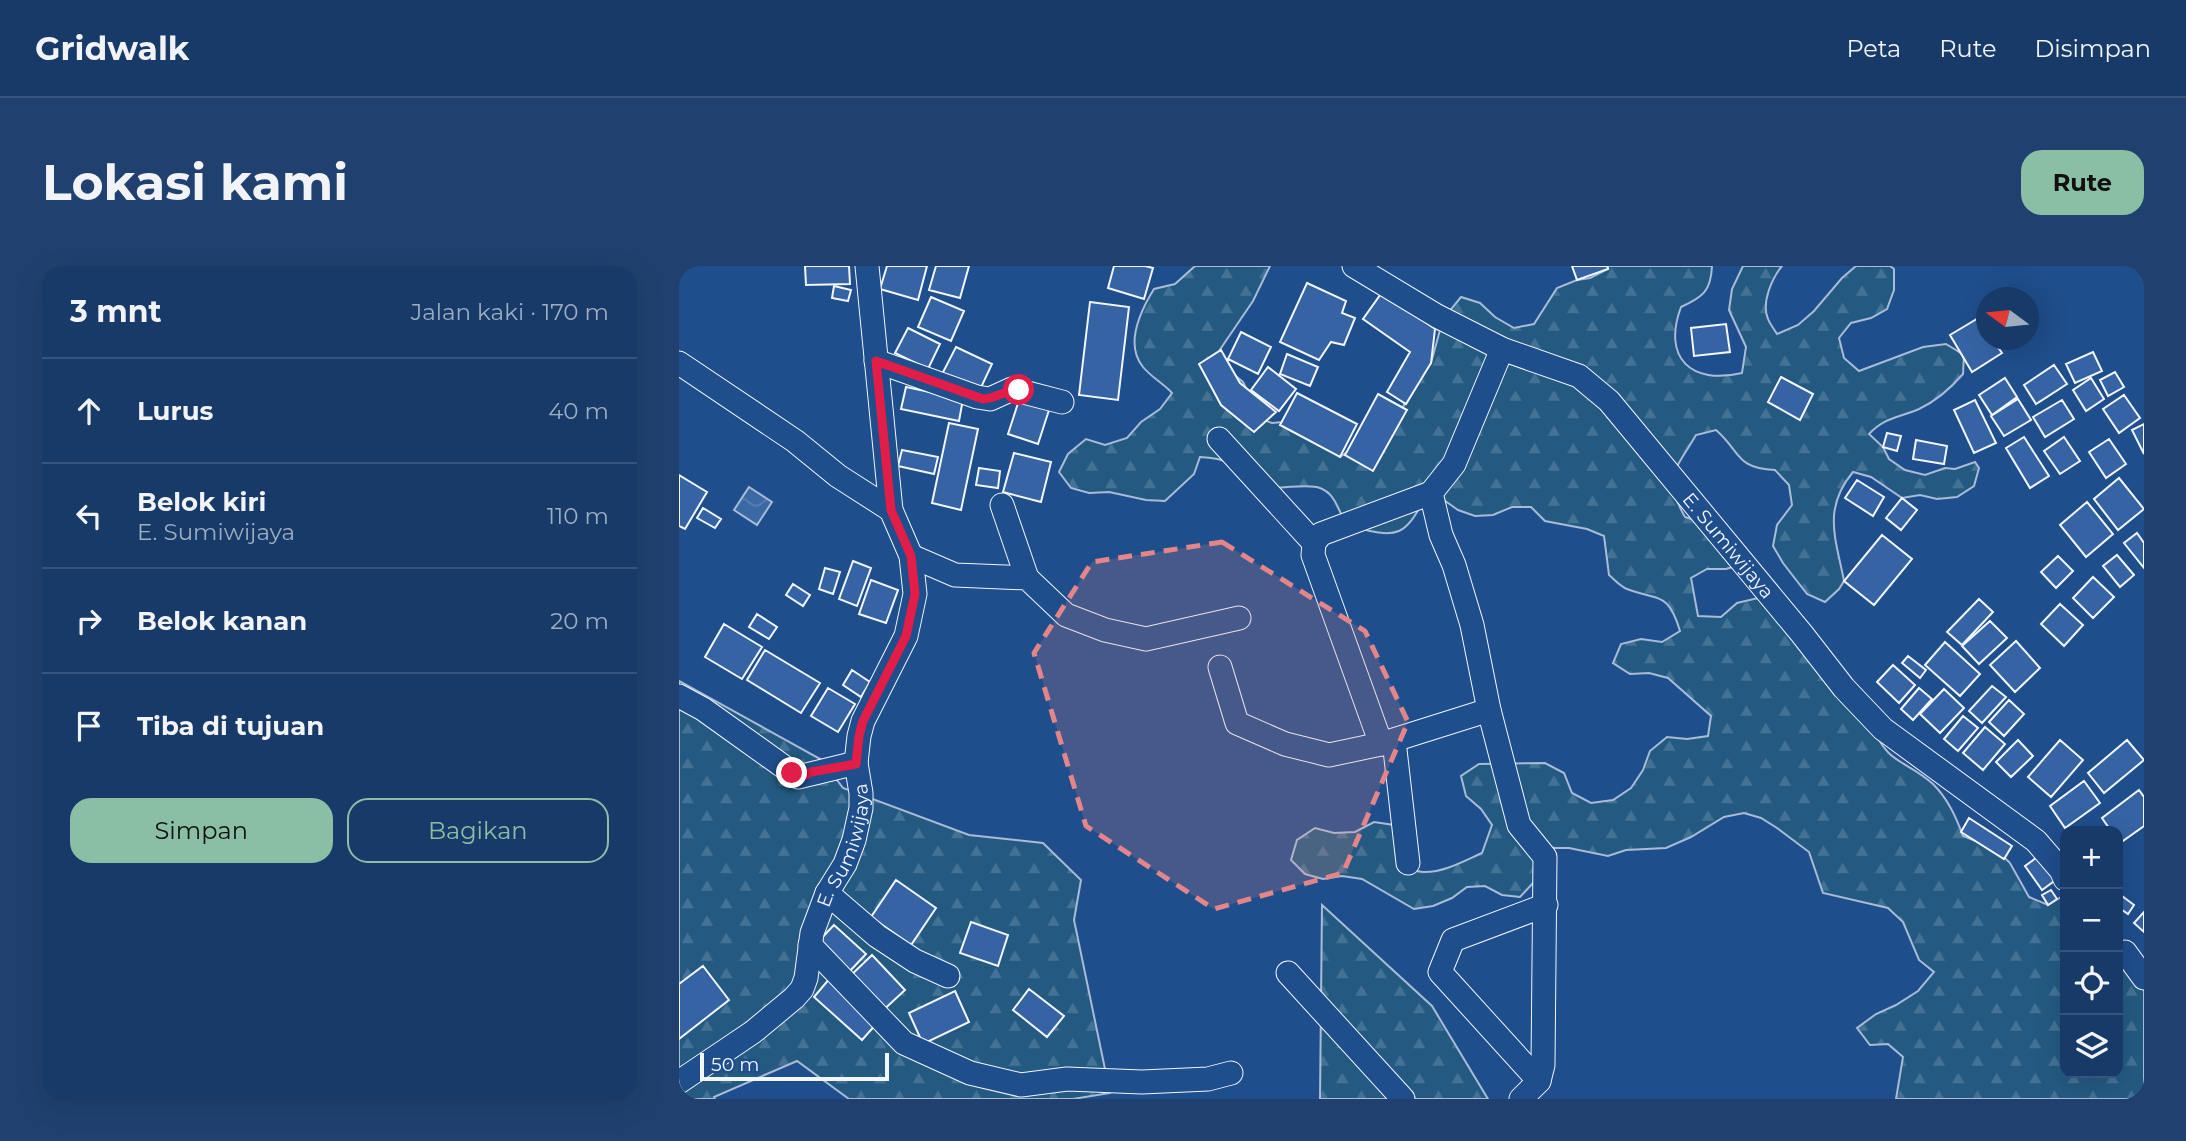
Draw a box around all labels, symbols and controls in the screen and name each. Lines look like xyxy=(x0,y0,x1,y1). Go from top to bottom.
text: Gridwalk xyxy=(35,28,189,68)
text: Peta xyxy=(1846,34,1901,63)
text: Rute xyxy=(1939,34,1997,63)
text: Disimpan xyxy=(2035,34,2151,63)
button: Rute xyxy=(2021,150,2144,215)
text: Lokasi kami xyxy=(42,153,348,212)
north arrow xyxy=(1976,287,2039,350)
text: 3 mnt xyxy=(70,293,162,330)
text: Jalan kaki · 170 m xyxy=(411,298,609,326)
route start xyxy=(1003,374,1034,405)
icon: ahead xyxy=(70,392,108,430)
text: Lurus xyxy=(137,395,213,427)
text: 40 m xyxy=(548,397,609,425)
text: Belok kiri xyxy=(137,486,266,518)
street label: E. Sumiwijaya xyxy=(1678,488,1779,603)
icon: left xyxy=(70,497,108,535)
text: 110 m xyxy=(547,502,609,530)
text: E. Sumiwijaya xyxy=(137,518,295,546)
icon: right xyxy=(70,602,108,640)
text: Belok kanan xyxy=(137,605,307,637)
text: 20 m xyxy=(550,607,609,635)
icon: arrive xyxy=(70,707,108,745)
text: Tiba di tujuan xyxy=(137,710,324,742)
route end xyxy=(776,757,807,788)
street label: E. Sumiwijaya xyxy=(811,782,873,910)
button: Simpan xyxy=(70,798,333,863)
button: Bagikan xyxy=(347,798,609,863)
map controls xyxy=(2060,826,2123,1078)
button: + xyxy=(2060,826,2123,889)
button: − xyxy=(2060,889,2123,952)
button: locate xyxy=(2060,952,2123,1015)
button: layers xyxy=(2060,1015,2123,1078)
scale bar xyxy=(700,1050,889,1082)
text: 50 m xyxy=(711,1053,759,1076)

